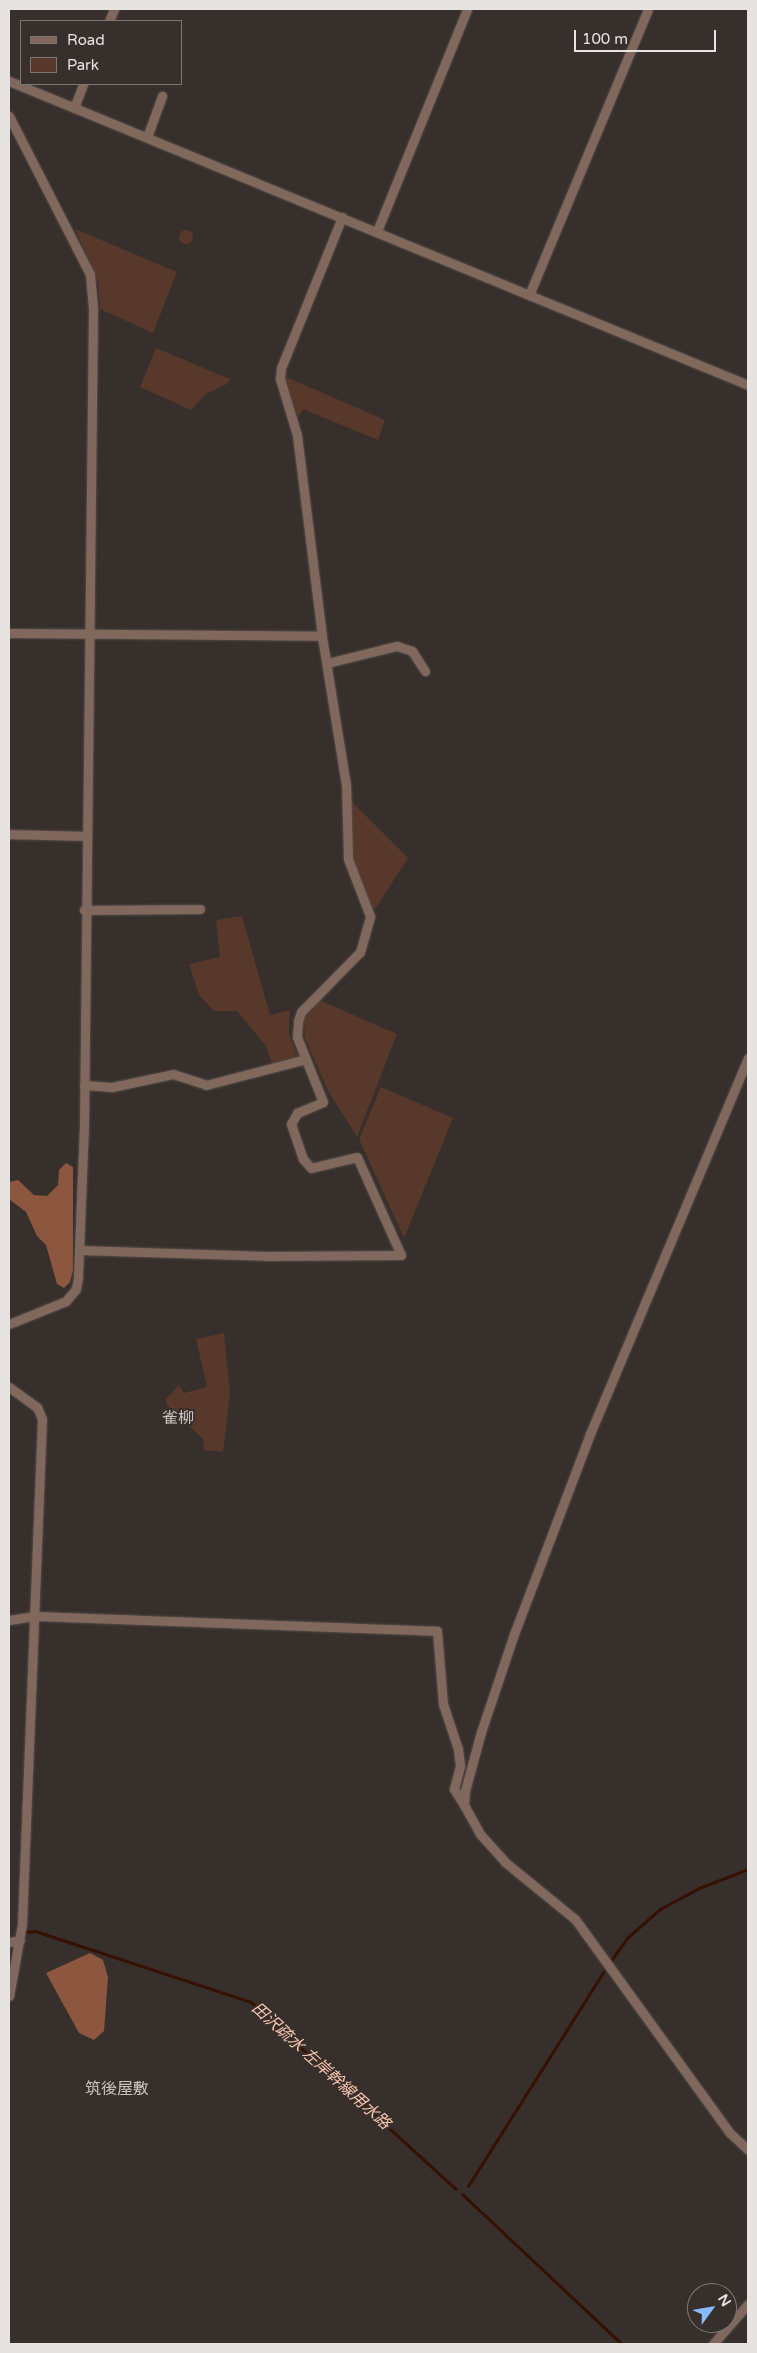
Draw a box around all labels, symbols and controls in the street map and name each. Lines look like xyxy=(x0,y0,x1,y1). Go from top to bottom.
legend xyxy=(20,20,182,85)
scale bar xyxy=(577,20,720,52)
text: 100 m xyxy=(582,30,628,48)
text: Road xyxy=(67,31,105,49)
text: Park xyxy=(67,56,99,74)
district label: 雀柳 xyxy=(162,1408,194,1428)
water label: 田沢疏水 左岸幹線用水路 xyxy=(248,1999,394,2133)
district label: 筑後屋敷 xyxy=(85,2079,149,2099)
north arrow xyxy=(687,2283,737,2333)
text: N xyxy=(714,2291,734,2310)

